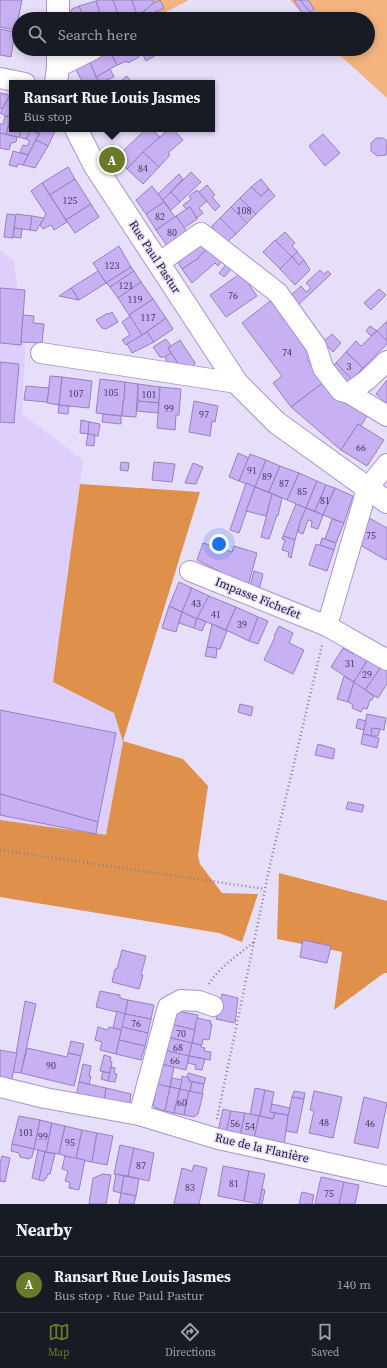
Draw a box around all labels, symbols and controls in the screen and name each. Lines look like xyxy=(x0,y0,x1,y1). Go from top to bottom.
search box xyxy=(12,12,375,56)
icon: search xyxy=(26,23,48,45)
text: Search here xyxy=(58,24,137,45)
popup xyxy=(9,80,215,132)
text: Ransart Rue Louis Jasmes xyxy=(24,87,200,108)
text: Bus stop xyxy=(24,108,72,125)
pin: A xyxy=(99,145,125,175)
house number: 84 xyxy=(138,162,148,175)
house number: 125 xyxy=(63,194,78,207)
house number: 108 xyxy=(237,204,252,217)
house number: 82 xyxy=(155,210,165,223)
street label: Rue Paul Pastur xyxy=(125,217,185,297)
house number: 80 xyxy=(167,226,177,239)
house number: 123 xyxy=(105,259,120,272)
house number: 121 xyxy=(119,279,134,292)
house number: 76 xyxy=(228,289,238,302)
house number: 119 xyxy=(128,293,143,306)
house number: 117 xyxy=(141,311,156,324)
house number: 74 xyxy=(282,346,292,359)
house number: 3 xyxy=(347,360,352,373)
house number: 105 xyxy=(104,386,119,399)
house number: 107 xyxy=(69,387,84,400)
house number: 101 xyxy=(142,388,157,401)
house number: 99 xyxy=(164,402,174,415)
house number: 97 xyxy=(199,408,209,421)
house number: 66 xyxy=(356,441,366,454)
house number: 91 xyxy=(247,464,257,477)
house number: 89 xyxy=(262,470,272,483)
house number: 87 xyxy=(279,477,289,490)
house number: 85 xyxy=(297,485,307,498)
house number: 81 xyxy=(320,494,330,507)
house number: 75 xyxy=(366,529,376,542)
your location xyxy=(209,534,229,554)
street label: Impasse Fichefet xyxy=(213,574,303,622)
house number: 43 xyxy=(191,597,201,610)
house number: 41 xyxy=(211,608,221,621)
house number: 39 xyxy=(237,618,247,631)
house number: 31 xyxy=(345,657,355,670)
house number: 29 xyxy=(362,668,372,681)
house number: 76 xyxy=(131,1017,141,1030)
house number: 70 xyxy=(176,1027,186,1040)
house number: 68 xyxy=(173,1041,183,1054)
house number: 66 xyxy=(170,1054,180,1067)
house number: 90 xyxy=(46,1059,56,1072)
house number: 60 xyxy=(177,1096,187,1109)
house number: 48 xyxy=(319,1116,329,1129)
house number: 56 xyxy=(230,1117,240,1130)
house number: 46 xyxy=(365,1117,375,1130)
house number: 54 xyxy=(245,1120,255,1133)
house number: 101 xyxy=(19,1126,34,1139)
street label: Rue de la Flanière xyxy=(213,1129,311,1167)
house number: 99 xyxy=(38,1130,48,1143)
house number: 95 xyxy=(65,1136,75,1149)
house number: 87 xyxy=(136,1159,146,1172)
house number: 81 xyxy=(229,1177,239,1190)
house number: 83 xyxy=(185,1181,195,1194)
house number: 75 xyxy=(324,1187,334,1200)
text: Nearby xyxy=(16,1218,72,1242)
text: Ransart Rue Louis Jasmes xyxy=(54,1266,231,1287)
text: A xyxy=(25,1276,33,1293)
text: 140 m xyxy=(337,1276,371,1293)
text: Bus stop · Rue Paul Pastur xyxy=(54,1287,204,1304)
tab: Map xyxy=(48,1321,70,1360)
tab: Directions xyxy=(165,1321,216,1360)
tab: Saved xyxy=(311,1321,339,1360)

